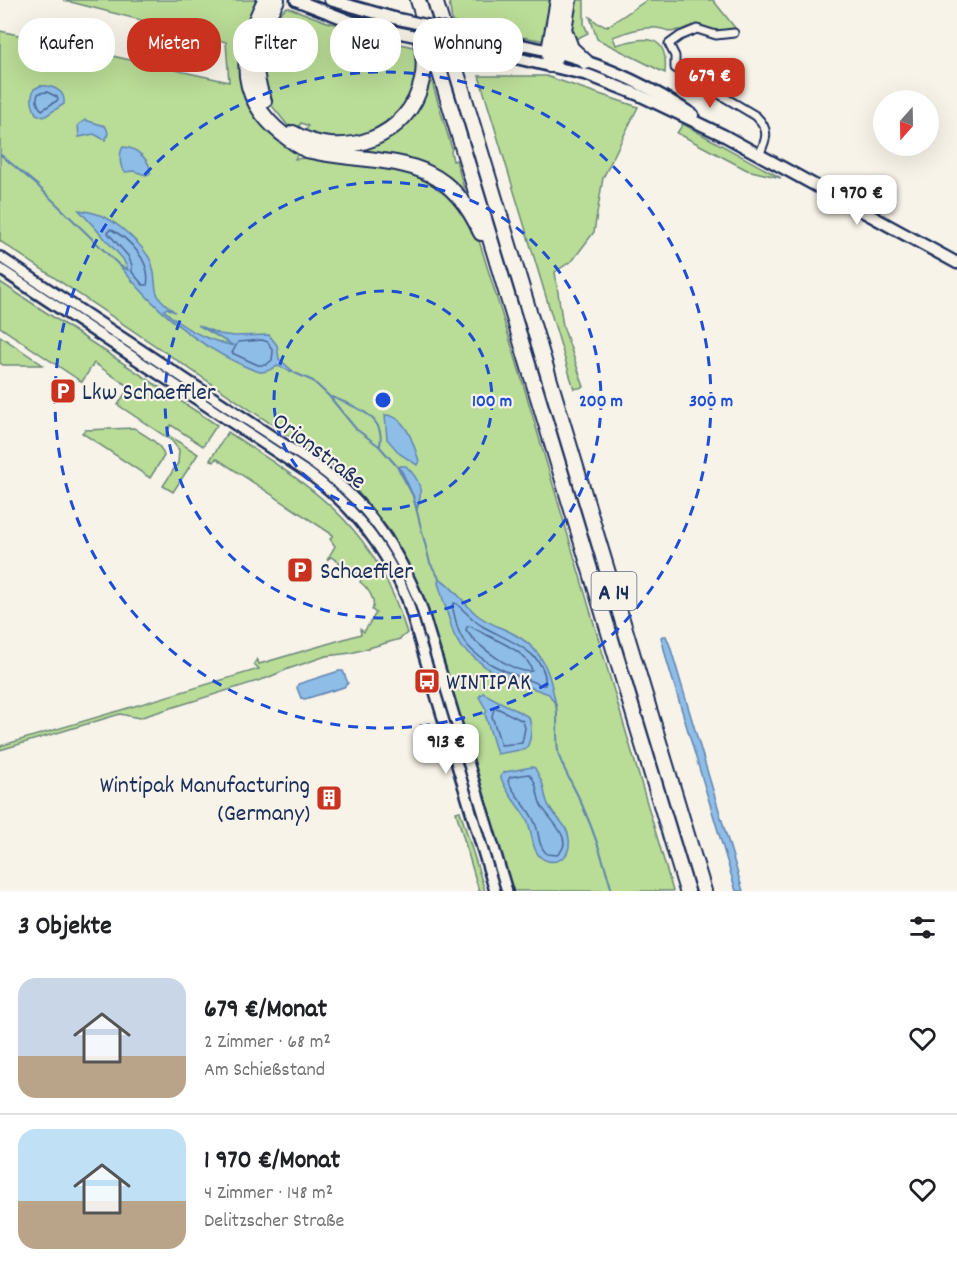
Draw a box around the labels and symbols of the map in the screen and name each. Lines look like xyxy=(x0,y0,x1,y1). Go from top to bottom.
pin: 679 € xyxy=(668,58,752,109)
north arrow xyxy=(873,90,939,156)
pin: 1 970 € xyxy=(802,175,912,226)
parking icon: Lkw Schaeffler xyxy=(48,376,78,406)
place label: Lkw Schaeffler xyxy=(82,377,216,411)
centre of rings xyxy=(373,390,393,410)
text: 100 m xyxy=(472,390,512,415)
text: 200 m xyxy=(579,390,623,415)
text: 300 m xyxy=(689,390,733,415)
street label: Orionstraße xyxy=(264,406,372,499)
parking icon: Schaeffler xyxy=(285,555,315,585)
place label: Schaeffler xyxy=(320,556,413,590)
road number: A 14 xyxy=(592,572,636,610)
bus stop icon: WINTIPAK xyxy=(412,666,442,696)
place label: WINTIPAK xyxy=(446,667,531,701)
pin: 913 € xyxy=(404,724,488,775)
place label: Wintipak Manufacturing (Germany) xyxy=(100,770,310,832)
building icon: Wintipak Manufacturing (Germany) xyxy=(314,783,344,813)

